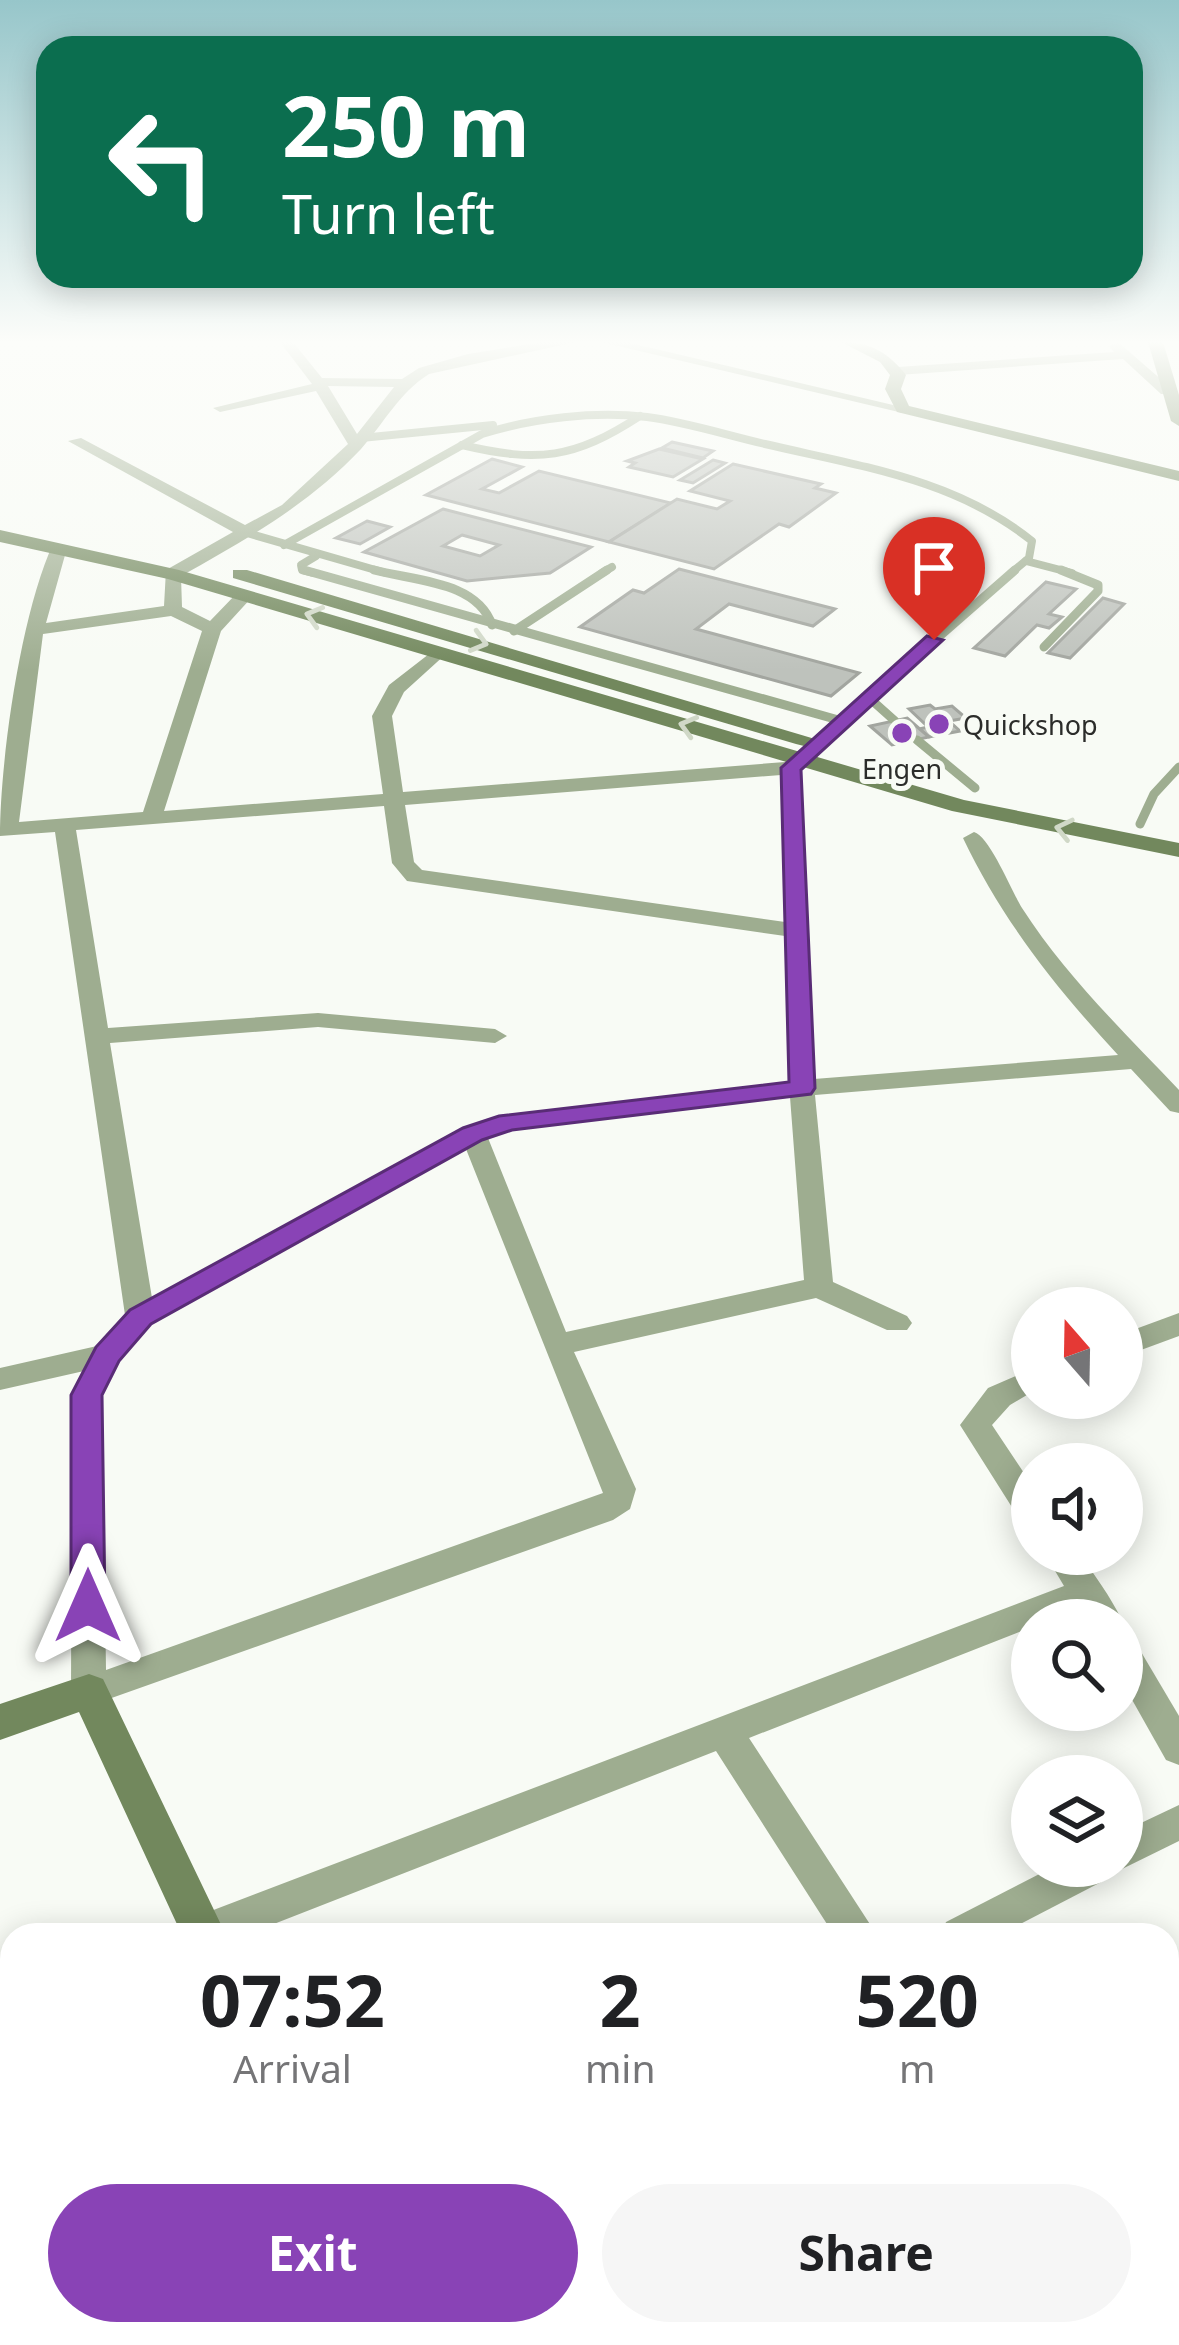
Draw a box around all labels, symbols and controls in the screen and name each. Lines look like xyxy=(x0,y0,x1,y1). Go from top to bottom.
text: 250 m xyxy=(282,67,530,182)
icon: left xyxy=(84,84,240,240)
text: Turn left xyxy=(282,176,495,250)
pin xyxy=(883,517,985,640)
icon: arrive xyxy=(901,535,967,601)
one-way arrow xyxy=(304,606,325,631)
one-way arrow xyxy=(468,628,489,653)
place label: Quickshop xyxy=(963,706,1098,743)
marker: Quickshop xyxy=(926,711,952,737)
one-way arrow xyxy=(678,715,699,740)
marker: Engen xyxy=(889,720,915,746)
place label: Engen xyxy=(862,750,942,787)
one-way arrow xyxy=(1054,818,1074,843)
north arrow xyxy=(1011,1287,1143,1419)
map controls xyxy=(1011,1287,1143,1887)
button: sound xyxy=(1011,1443,1143,1575)
position arrow xyxy=(25,1543,151,1669)
button: search xyxy=(1011,1599,1143,1731)
button: layers xyxy=(1011,1755,1143,1887)
text: 07:52 xyxy=(200,1950,385,2048)
text: 2 xyxy=(600,1950,641,2048)
text: 520 xyxy=(855,1950,979,2048)
text: Arrival xyxy=(233,2041,352,2094)
text: min xyxy=(585,2041,656,2094)
text: m xyxy=(899,2041,935,2094)
button: Exit xyxy=(48,2184,578,2322)
button: Share xyxy=(602,2184,1131,2322)

